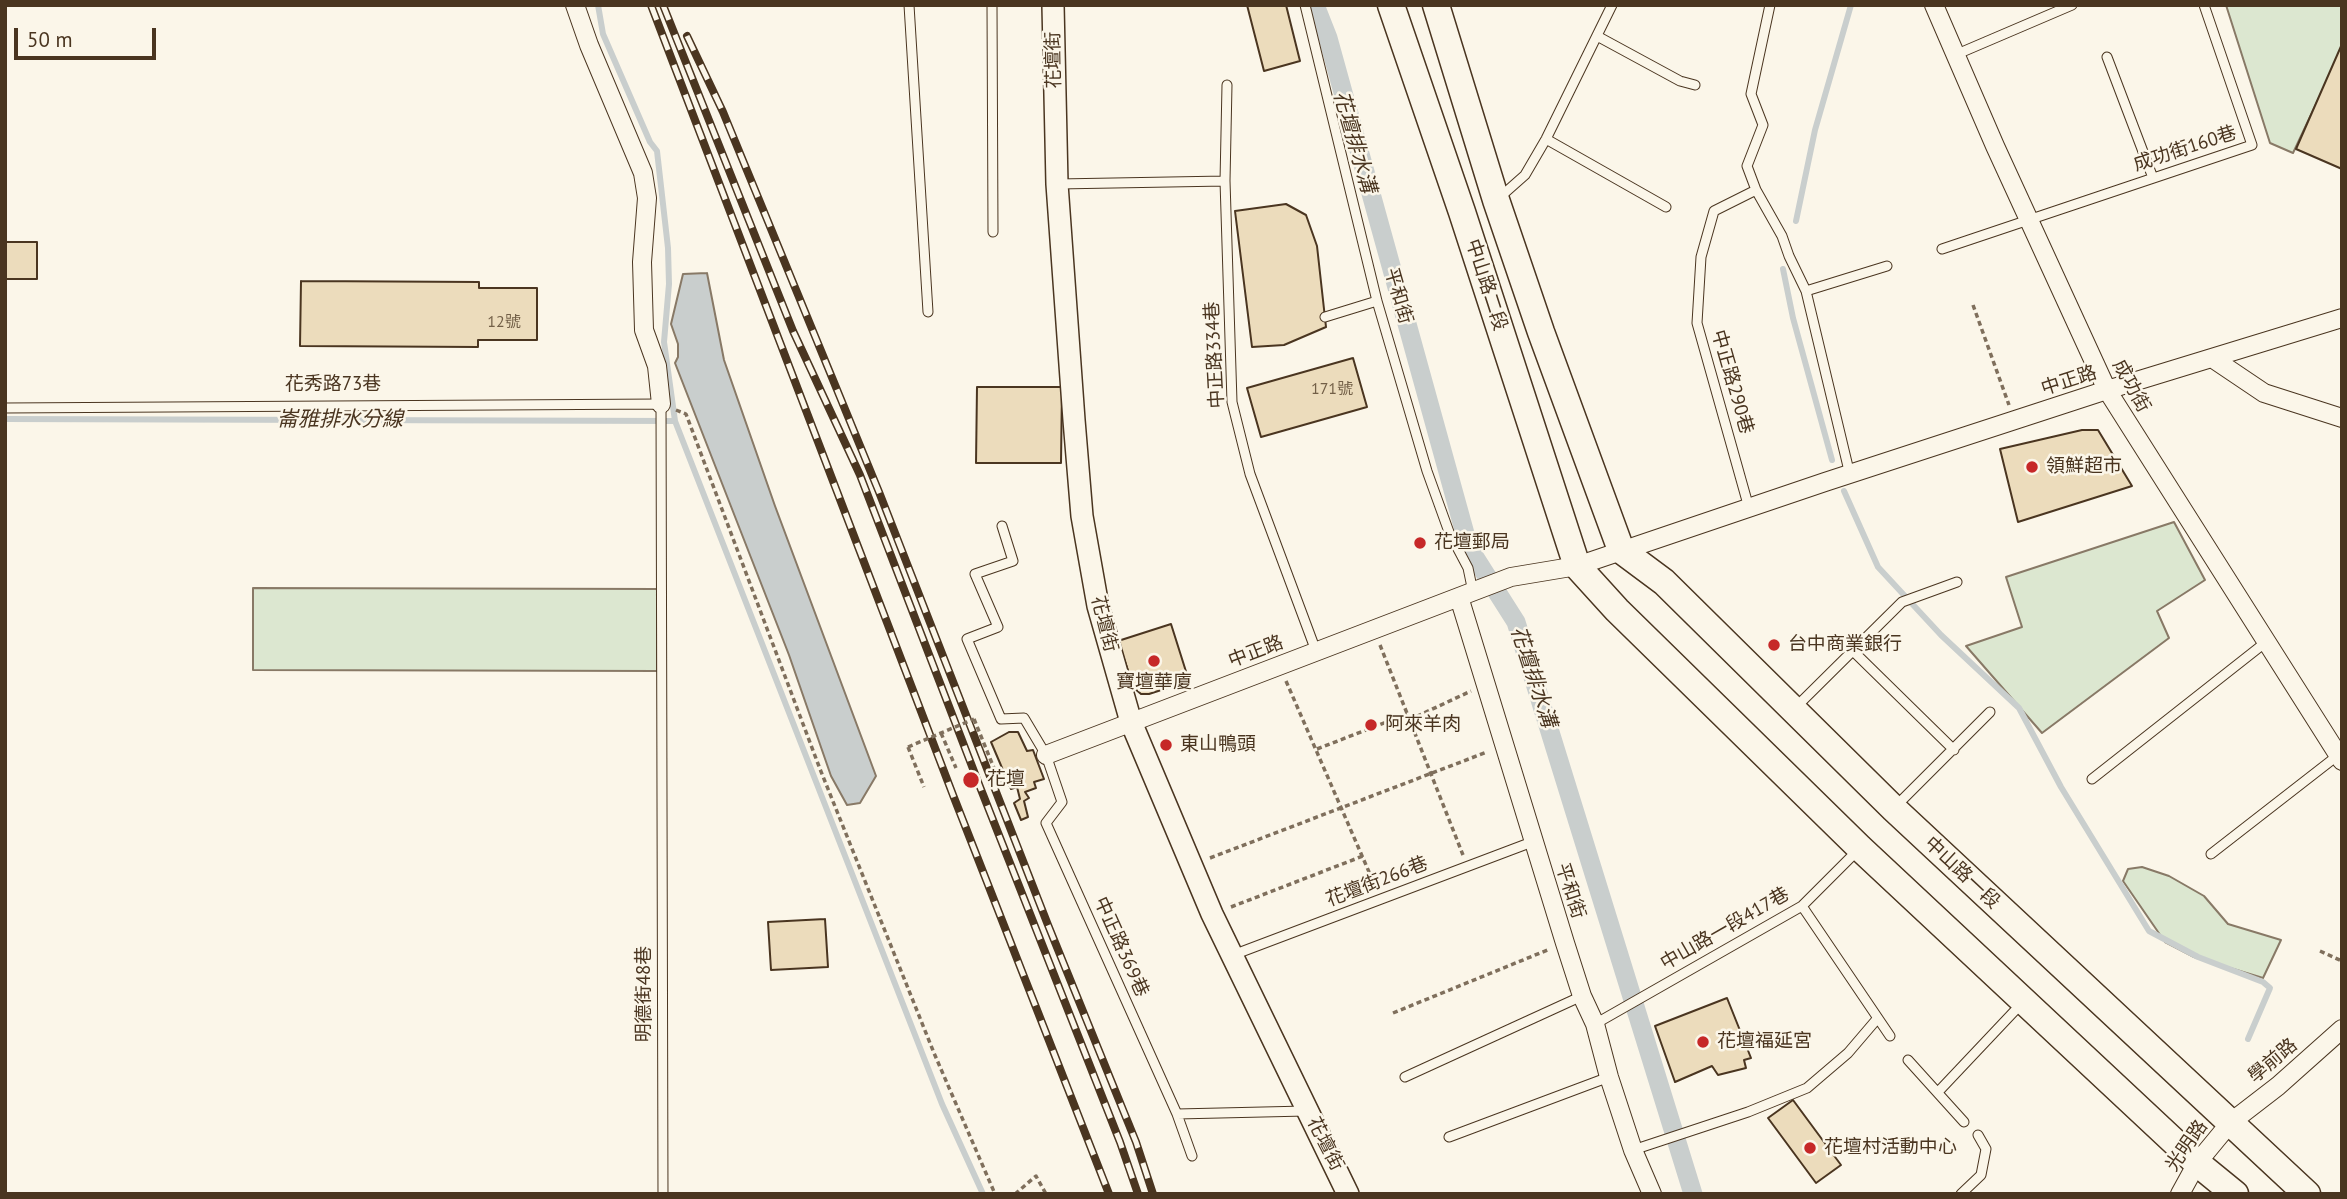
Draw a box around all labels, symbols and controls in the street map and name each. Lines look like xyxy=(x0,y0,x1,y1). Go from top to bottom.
scale bar xyxy=(18,14,159,58)
text: 50 m xyxy=(27,26,73,53)
street label: 花壇街 xyxy=(1042,31,1066,89)
water label: 花壇排水溝 xyxy=(1327,88,1381,196)
street label: 成功街160巷 xyxy=(2131,122,2239,176)
street label: 中山路二段 xyxy=(1460,236,1512,334)
street label: 平和街 xyxy=(1379,265,1417,327)
street label: 中正路334巷 xyxy=(1201,301,1229,409)
house number: 12號 xyxy=(487,312,521,332)
street label: 中正路290巷 xyxy=(1706,327,1758,437)
street label: 成功街 xyxy=(2107,356,2155,416)
street label: 中正路 xyxy=(2038,361,2100,401)
street label: 花秀路73巷 xyxy=(285,374,381,396)
house number: 171號 xyxy=(1311,379,1353,399)
water label: 崙雅排水分線 xyxy=(277,407,403,433)
place label: 領鮮超市 xyxy=(2046,456,2122,478)
marker: 領鮮超市 xyxy=(2024,459,2040,475)
place label: 花壇郵局 xyxy=(1434,532,1510,554)
marker: 花壇郵局 xyxy=(1412,535,1428,551)
street label: 花壇街 xyxy=(1086,594,1122,654)
water label: 花壇排水溝 xyxy=(1505,623,1561,731)
street label: 中正路 xyxy=(1225,631,1287,673)
place label: 台中商業銀行 xyxy=(1788,634,1902,656)
marker: 台中商業銀行 xyxy=(1766,637,1782,653)
marker: 寶壇華廈 xyxy=(1146,653,1162,669)
place label: 寶壇華廈 xyxy=(1116,672,1192,694)
place label: 阿來羊肉 xyxy=(1385,714,1461,736)
marker: 阿來羊肉 xyxy=(1363,717,1379,733)
place label: 東山鴨頭 xyxy=(1180,734,1256,756)
marker: 東山鴨頭 xyxy=(1158,737,1174,753)
place label: 花壇 xyxy=(987,769,1025,791)
marker: 花壇 xyxy=(961,770,981,790)
street label: 中山路一段 xyxy=(1919,832,2005,914)
street label: 花壇街266巷 xyxy=(1323,852,1431,912)
street label: 平和街 xyxy=(1550,860,1590,922)
street label: 中山路一段417巷 xyxy=(1656,883,1794,975)
street label: 中正路369巷 xyxy=(1089,893,1153,1001)
street label: 明德街48巷 xyxy=(634,946,656,1042)
place label: 花壇福延宮 xyxy=(1717,1031,1812,1053)
marker: 花壇福延宮 xyxy=(1695,1034,1711,1050)
street label: 學前路 xyxy=(2244,1034,2302,1088)
street label: 花壇街 xyxy=(1302,1113,1348,1175)
street label: 光明路 xyxy=(2161,1116,2213,1176)
place label: 花壇村活動中心 xyxy=(1824,1137,1957,1159)
marker: 花壇村活動中心 xyxy=(1802,1140,1818,1156)

